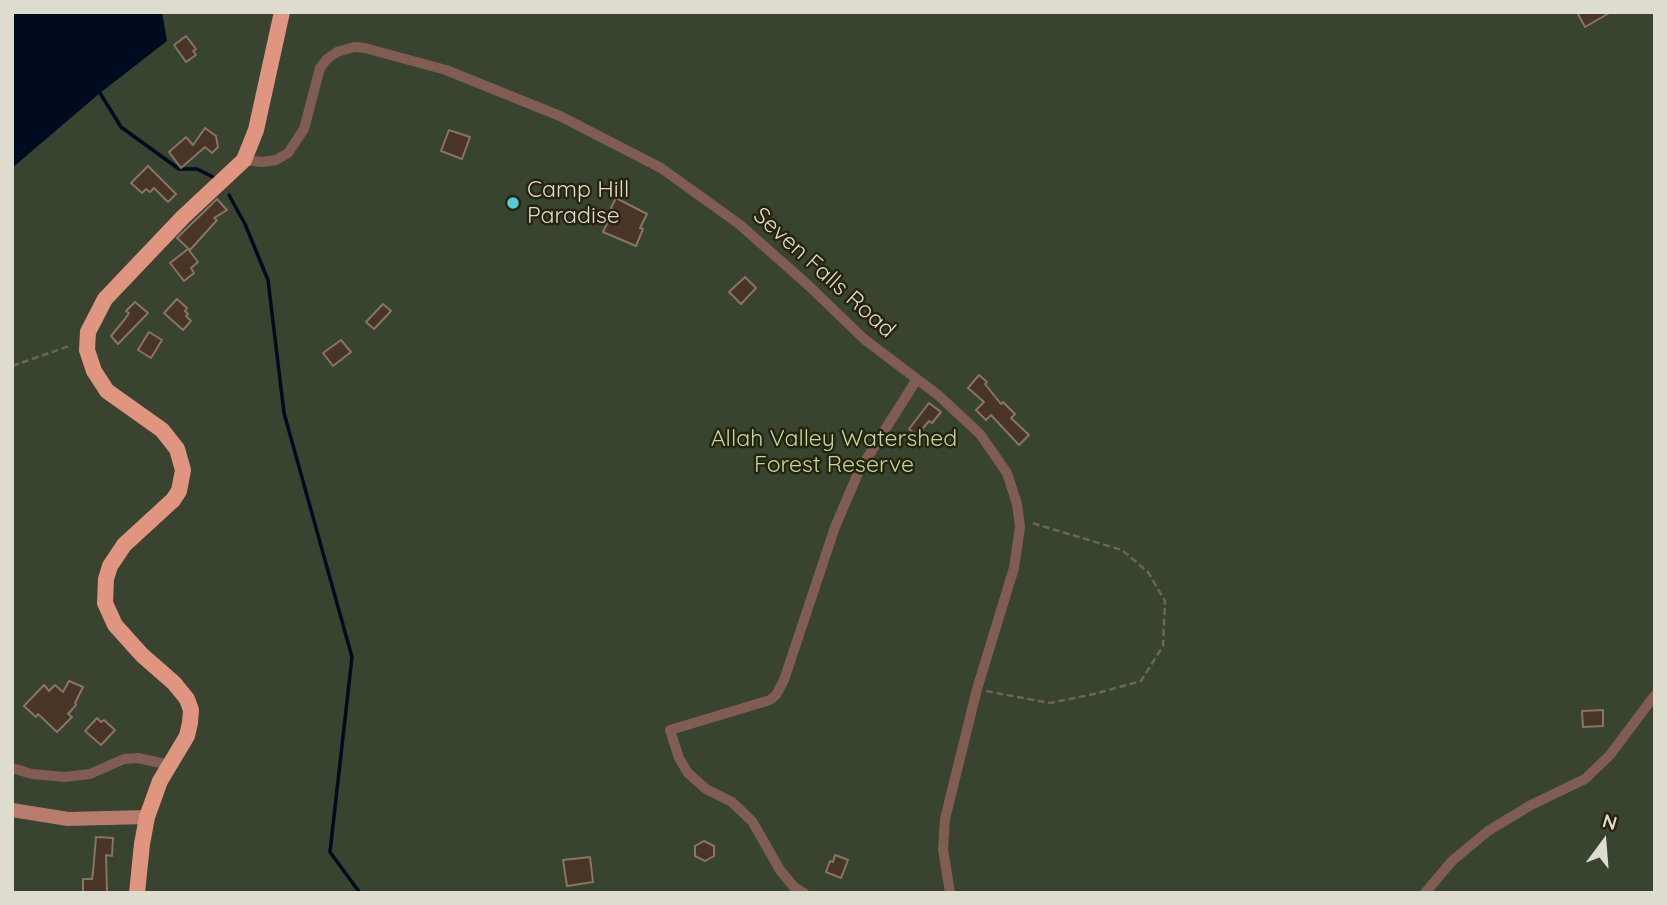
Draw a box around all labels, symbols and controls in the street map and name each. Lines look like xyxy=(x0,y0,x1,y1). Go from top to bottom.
place label: Camp Hill Paradise xyxy=(527,176,629,230)
marker: Camp Hill Paradise xyxy=(505,195,521,211)
street label: Seven Falls Road xyxy=(747,202,901,344)
park label: Allah Valley Watershed Forest Reserve xyxy=(711,425,957,479)
north arrow xyxy=(1569,807,1639,877)
text: N xyxy=(1600,808,1620,835)

